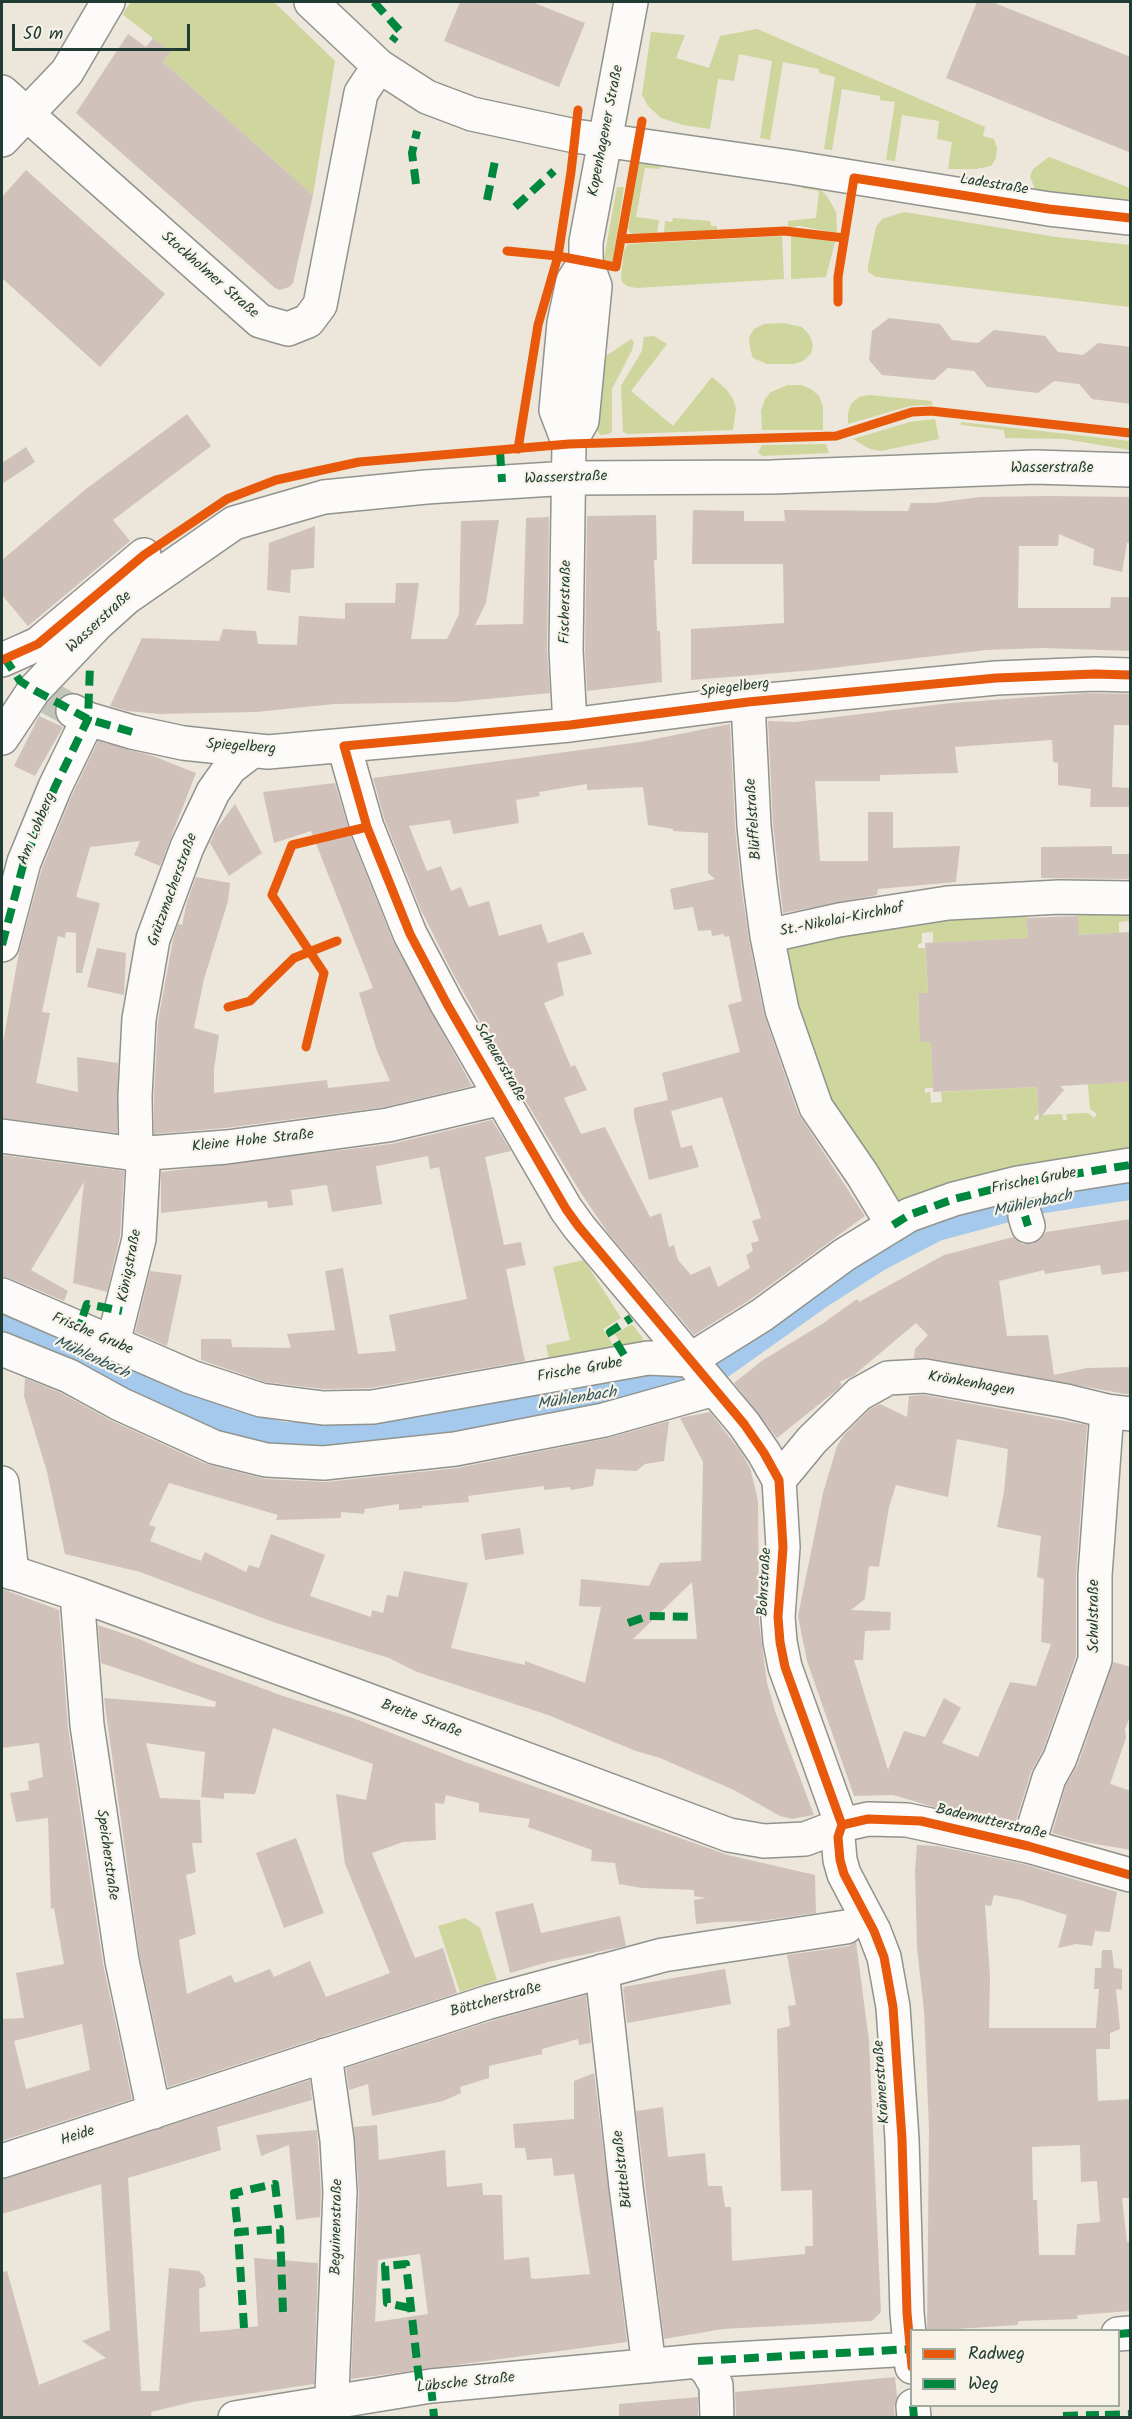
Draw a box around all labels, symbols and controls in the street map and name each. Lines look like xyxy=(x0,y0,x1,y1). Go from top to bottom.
scale bar xyxy=(15,12,194,50)
text: 50 m xyxy=(23,20,63,49)
street label: Kopenhagener Straße xyxy=(585,64,629,198)
street label: Ladestraße xyxy=(958,172,1030,200)
street label: Stockholmer Straße xyxy=(156,229,262,323)
street label: Wasserstraße xyxy=(1011,460,1093,478)
street label: Wasserstraße xyxy=(524,469,608,489)
street label: Fischerstraße xyxy=(557,560,577,644)
street label: Wasserstraße xyxy=(64,588,136,658)
street label: Spiegelberg xyxy=(699,676,771,702)
street label: Spiegelberg xyxy=(206,737,276,759)
street label: Blüffelstraße xyxy=(743,778,767,860)
street label: Am Lohberg xyxy=(15,790,61,868)
street label: Grützmacherstraße xyxy=(145,831,203,949)
street label: St.-Nikolai-Kirchhof xyxy=(779,900,905,942)
street label: Scheuerstraße xyxy=(469,1020,529,1106)
street label: Kleine Hohe Straße xyxy=(191,1127,315,1157)
street label: Frische Grube xyxy=(990,1165,1078,1199)
water label: Mühlenbach xyxy=(992,1187,1074,1223)
street label: Königstraße xyxy=(115,1228,147,1304)
street label: Frische Grube xyxy=(49,1310,135,1360)
water label: Mühlenbach xyxy=(51,1333,131,1385)
street label: Frische Grube xyxy=(536,1355,624,1387)
street label: Krönkenhagen xyxy=(926,1369,1016,1401)
water label: Mühlenbach xyxy=(536,1384,618,1416)
street label: Bohrstraße xyxy=(755,1547,777,1617)
street label: Schulstraße xyxy=(1086,1579,1104,1653)
street label: Breite Straße xyxy=(378,1697,464,1743)
street label: Bademutterstraße xyxy=(934,1802,1048,1844)
street label: Speicherstraße xyxy=(91,1808,121,1902)
street label: Böttcherstraße xyxy=(448,1979,544,2023)
street label: Krämerstraße xyxy=(871,2039,895,2125)
street label: Heide xyxy=(59,2123,97,2151)
street label: Büttelstraße xyxy=(610,2129,638,2209)
street label: Beguinenstraße xyxy=(328,2179,348,2275)
legend xyxy=(910,2329,1120,2407)
text: Radweg xyxy=(968,2340,1025,2369)
street label: Lübsche Straße xyxy=(416,2370,516,2398)
text: Weg xyxy=(968,2370,999,2399)

